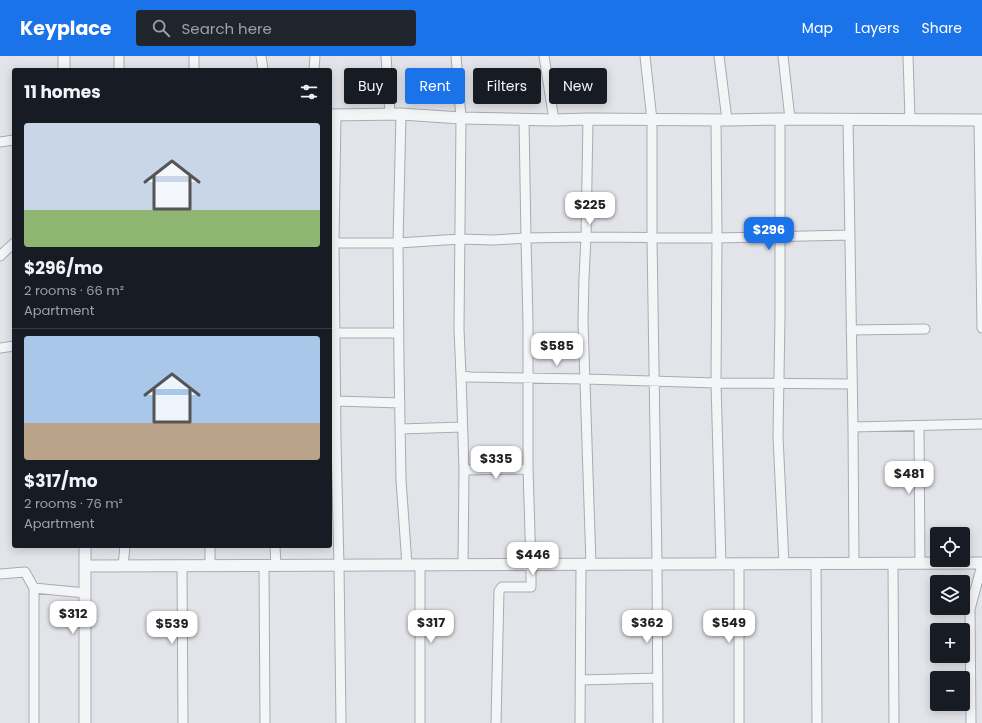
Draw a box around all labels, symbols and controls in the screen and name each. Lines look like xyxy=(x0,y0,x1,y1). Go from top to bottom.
search box xyxy=(136,10,416,46)
text: Keyplace xyxy=(20,15,112,42)
icon: search xyxy=(150,17,172,39)
text: Search here xyxy=(182,18,272,39)
text: Map xyxy=(802,18,833,38)
text: Layers xyxy=(855,18,899,38)
text: Share xyxy=(921,18,962,38)
chip: Buy xyxy=(344,68,397,104)
chip: Rent xyxy=(405,68,465,104)
chip: Filters xyxy=(473,68,541,104)
chip: New xyxy=(549,68,607,104)
text: 11 homes xyxy=(24,80,101,104)
icon: filters xyxy=(298,81,320,103)
icon: home xyxy=(136,149,208,221)
pin: $225 xyxy=(566,192,614,226)
text: $225 xyxy=(574,195,606,214)
pin: $296 xyxy=(745,217,793,251)
text: $296 xyxy=(753,220,785,239)
text: $296/mo xyxy=(24,256,103,280)
text: 2 rooms · 66 m² xyxy=(24,281,124,300)
text: Apartment xyxy=(24,301,94,320)
pin: $585 xyxy=(533,333,581,367)
text: $585 xyxy=(540,336,574,355)
icon: home xyxy=(136,362,208,434)
pin: $335 xyxy=(472,446,520,480)
text: $335 xyxy=(480,449,512,468)
pin: $481 xyxy=(885,461,933,495)
text: $481 xyxy=(894,464,924,483)
text: $317/mo xyxy=(24,469,98,493)
text: 2 rooms · 76 m² xyxy=(24,494,123,513)
text: Apartment xyxy=(24,514,94,533)
map controls xyxy=(930,527,970,711)
button: locate xyxy=(930,527,970,567)
pin: $446 xyxy=(509,542,557,576)
text: $446 xyxy=(516,545,550,564)
button: layers xyxy=(930,575,970,615)
pin: $312 xyxy=(49,601,97,635)
text: $312 xyxy=(59,604,87,623)
pin: $317 xyxy=(407,610,455,644)
pin: $362 xyxy=(623,610,671,644)
pin: $549 xyxy=(705,610,753,644)
pin: $539 xyxy=(148,611,196,645)
text: $317 xyxy=(417,613,445,632)
text: $362 xyxy=(631,613,663,632)
text: $549 xyxy=(712,613,746,632)
text: $539 xyxy=(156,614,188,633)
button: + xyxy=(930,623,970,663)
button: − xyxy=(930,671,970,711)

